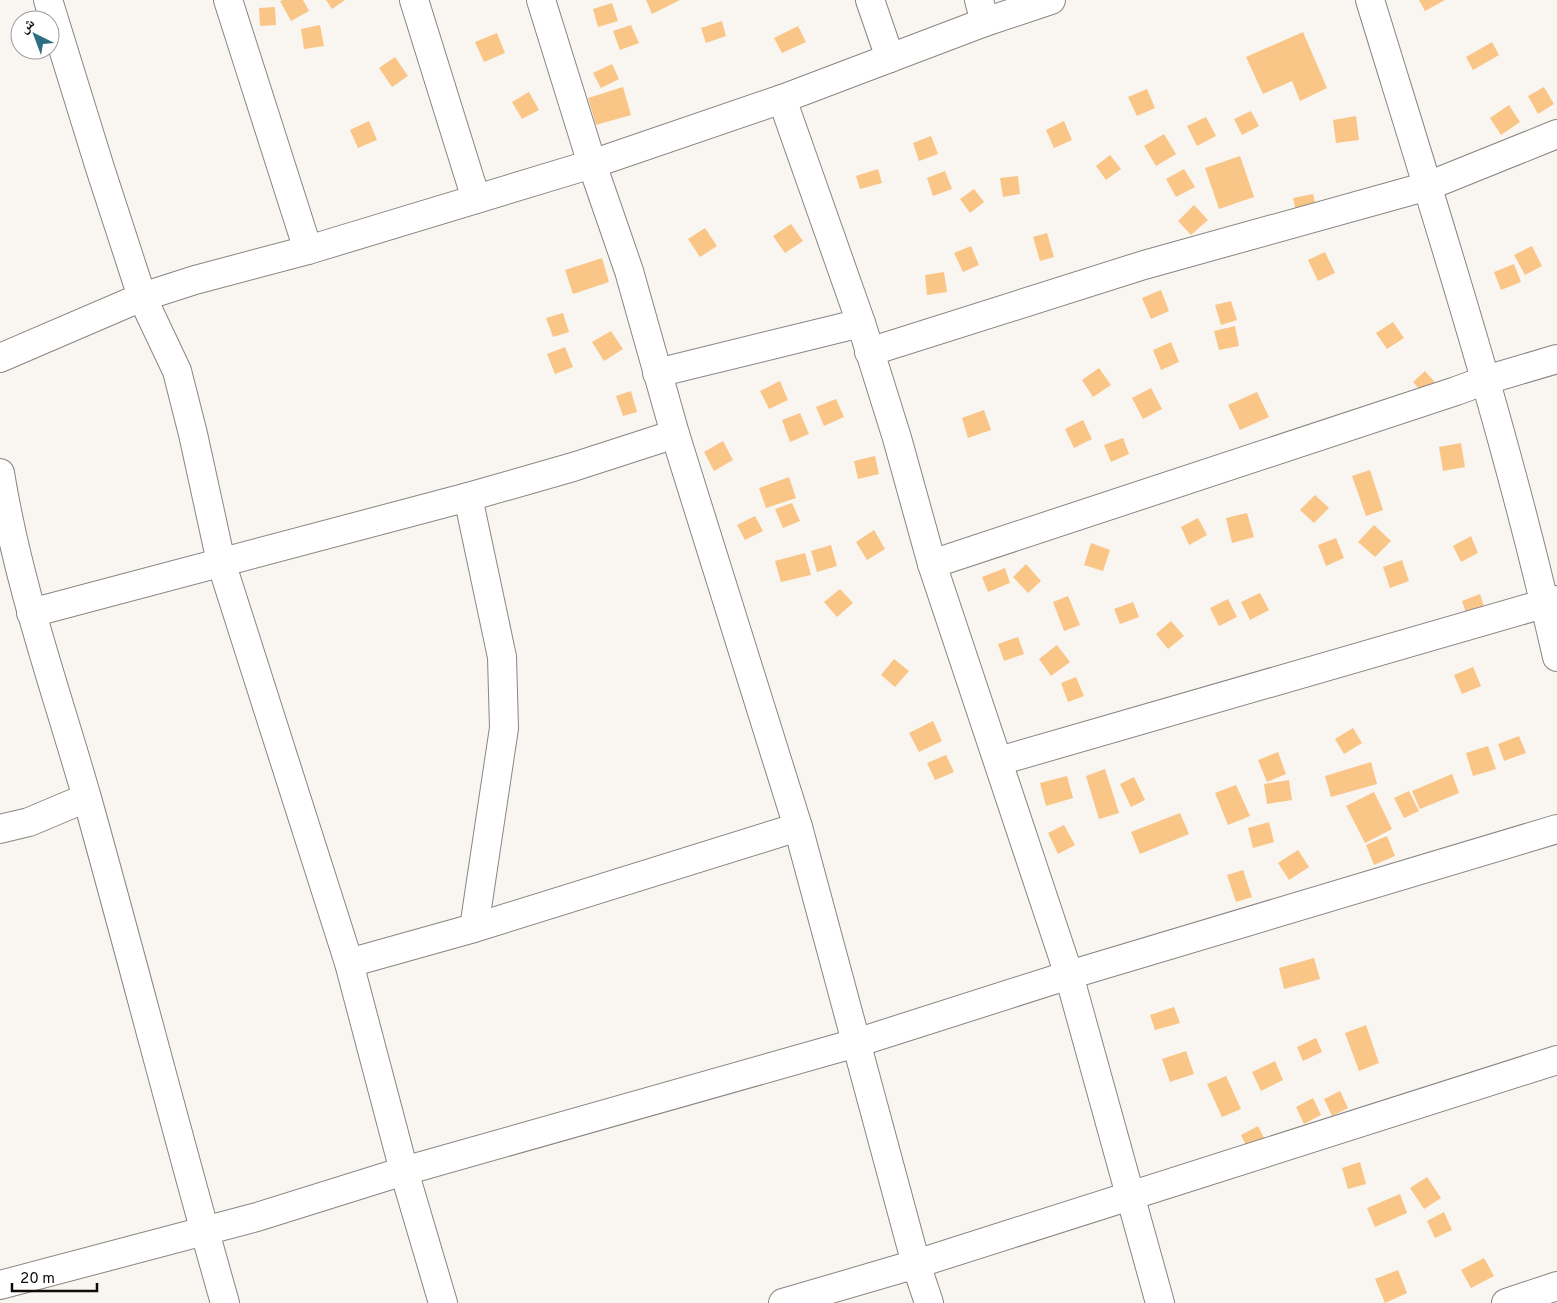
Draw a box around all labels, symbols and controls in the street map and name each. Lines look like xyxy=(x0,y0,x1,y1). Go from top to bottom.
north arrow xyxy=(10,10,60,60)
text: ش xyxy=(16,15,39,38)
scale bar xyxy=(12,1260,98,1292)
text: 20 m xyxy=(20,1270,55,1289)

